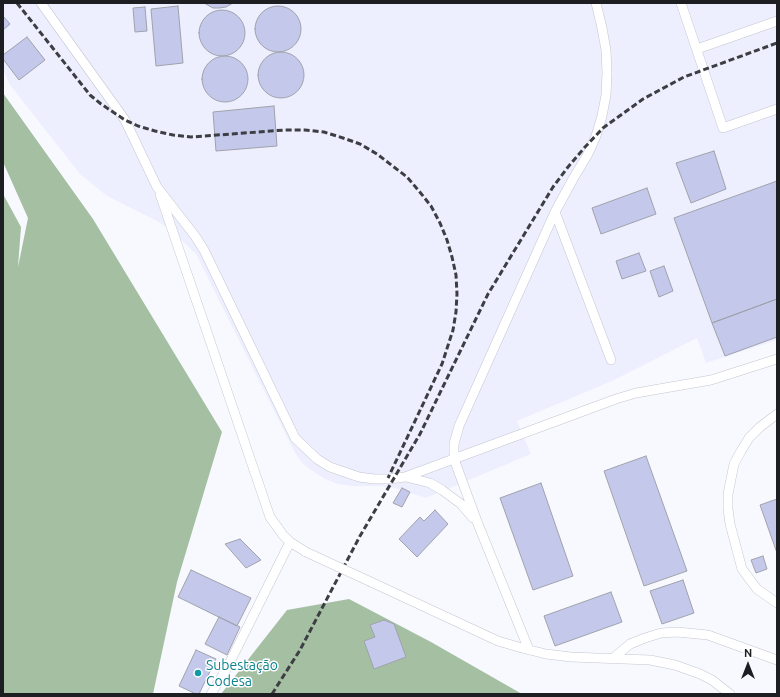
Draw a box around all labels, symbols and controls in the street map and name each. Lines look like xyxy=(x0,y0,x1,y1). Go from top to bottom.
north arrow xyxy=(728,645,768,685)
text: N xyxy=(744,647,752,659)
place label: Subestação Codesa xyxy=(206,657,278,690)
marker: Subestação Codesa xyxy=(193,668,203,678)

